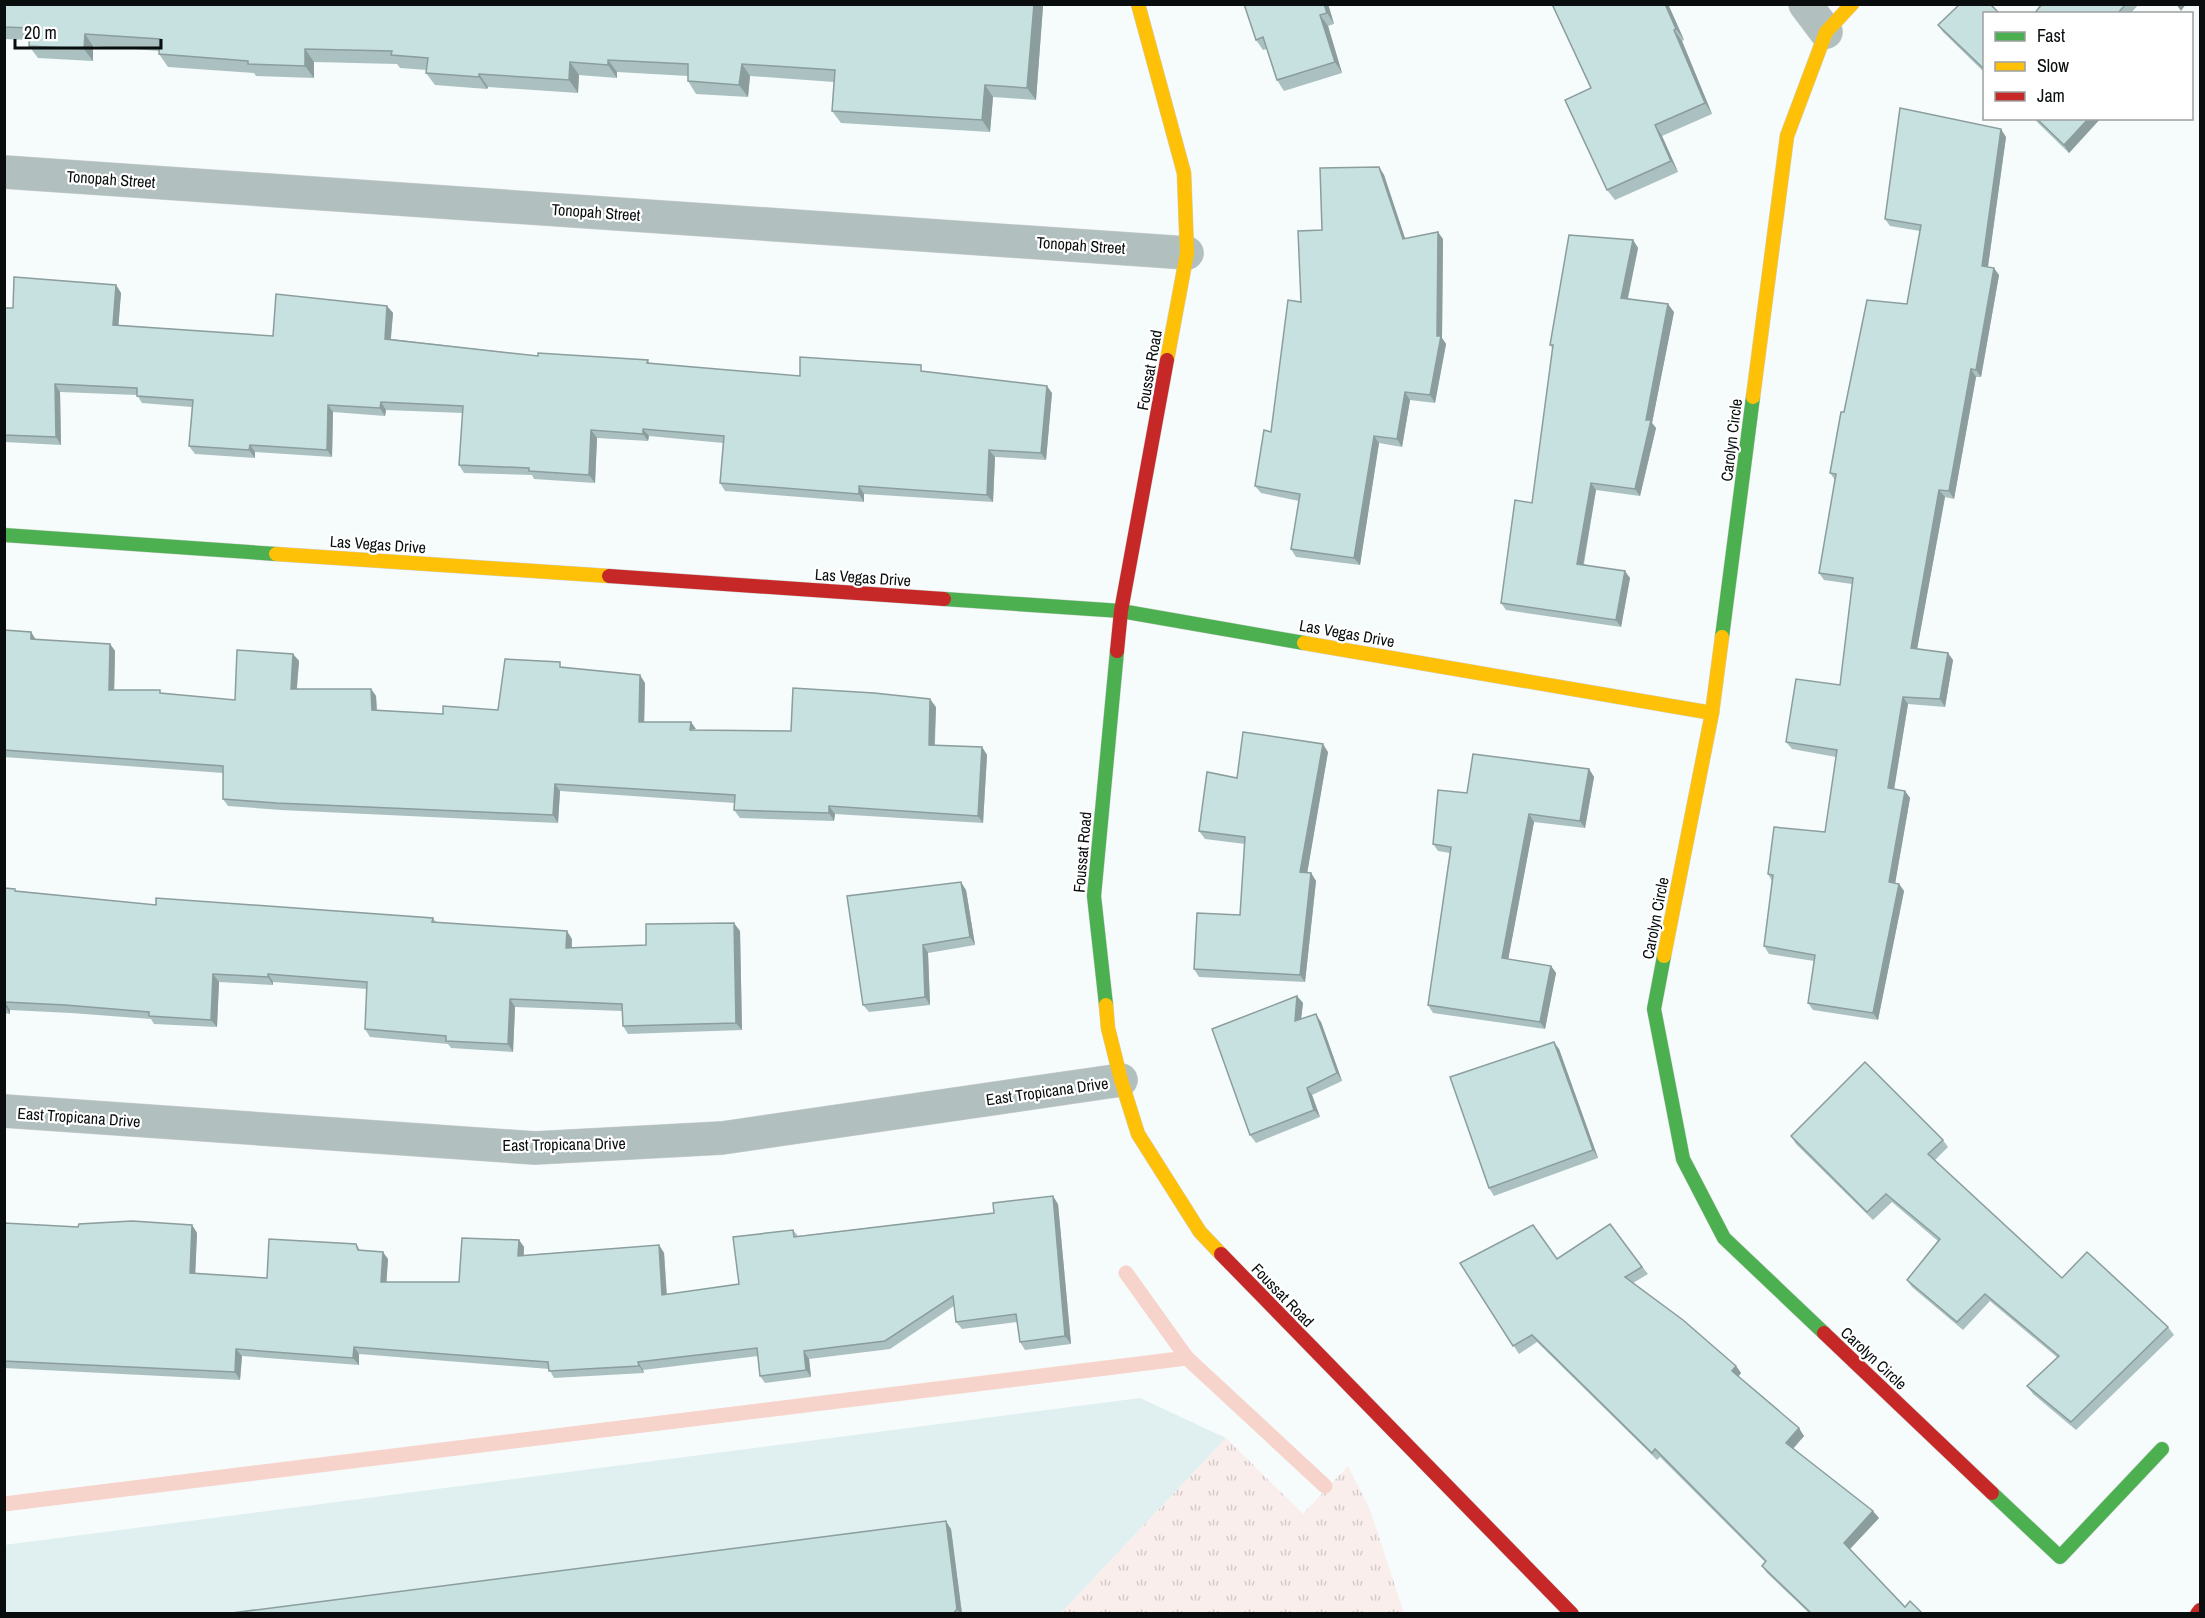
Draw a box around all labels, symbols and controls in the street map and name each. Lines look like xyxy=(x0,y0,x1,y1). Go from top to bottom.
scale bar xyxy=(15,12,160,50)
legend xyxy=(1983,12,2193,120)
text: 20 m xyxy=(24,20,57,45)
text: Fast xyxy=(2037,23,2065,48)
text: Slow xyxy=(2037,53,2069,78)
text: Jam xyxy=(2037,83,2065,108)
street label: Tonopah Street xyxy=(66,165,157,193)
street label: Tonopah Street xyxy=(551,198,642,226)
street label: Tonopah Street xyxy=(1036,231,1127,259)
street label: Foussat Road xyxy=(1131,328,1167,412)
street label: Carolyn Circle xyxy=(1715,397,1747,483)
street label: Las Vegas Drive xyxy=(329,530,427,558)
street label: Las Vegas Drive xyxy=(814,563,912,591)
street label: Las Vegas Drive xyxy=(1298,614,1396,652)
street label: Foussat Road xyxy=(1068,811,1096,893)
street label: Carolyn Circle xyxy=(1636,875,1674,961)
street label: East Tropicana Drive xyxy=(984,1072,1110,1110)
street label: East Tropicana Drive xyxy=(17,1102,141,1132)
street label: East Tropicana Drive xyxy=(502,1132,626,1156)
street label: Foussat Road xyxy=(1247,1258,1319,1332)
street label: Carolyn Circle xyxy=(1836,1322,1912,1394)

